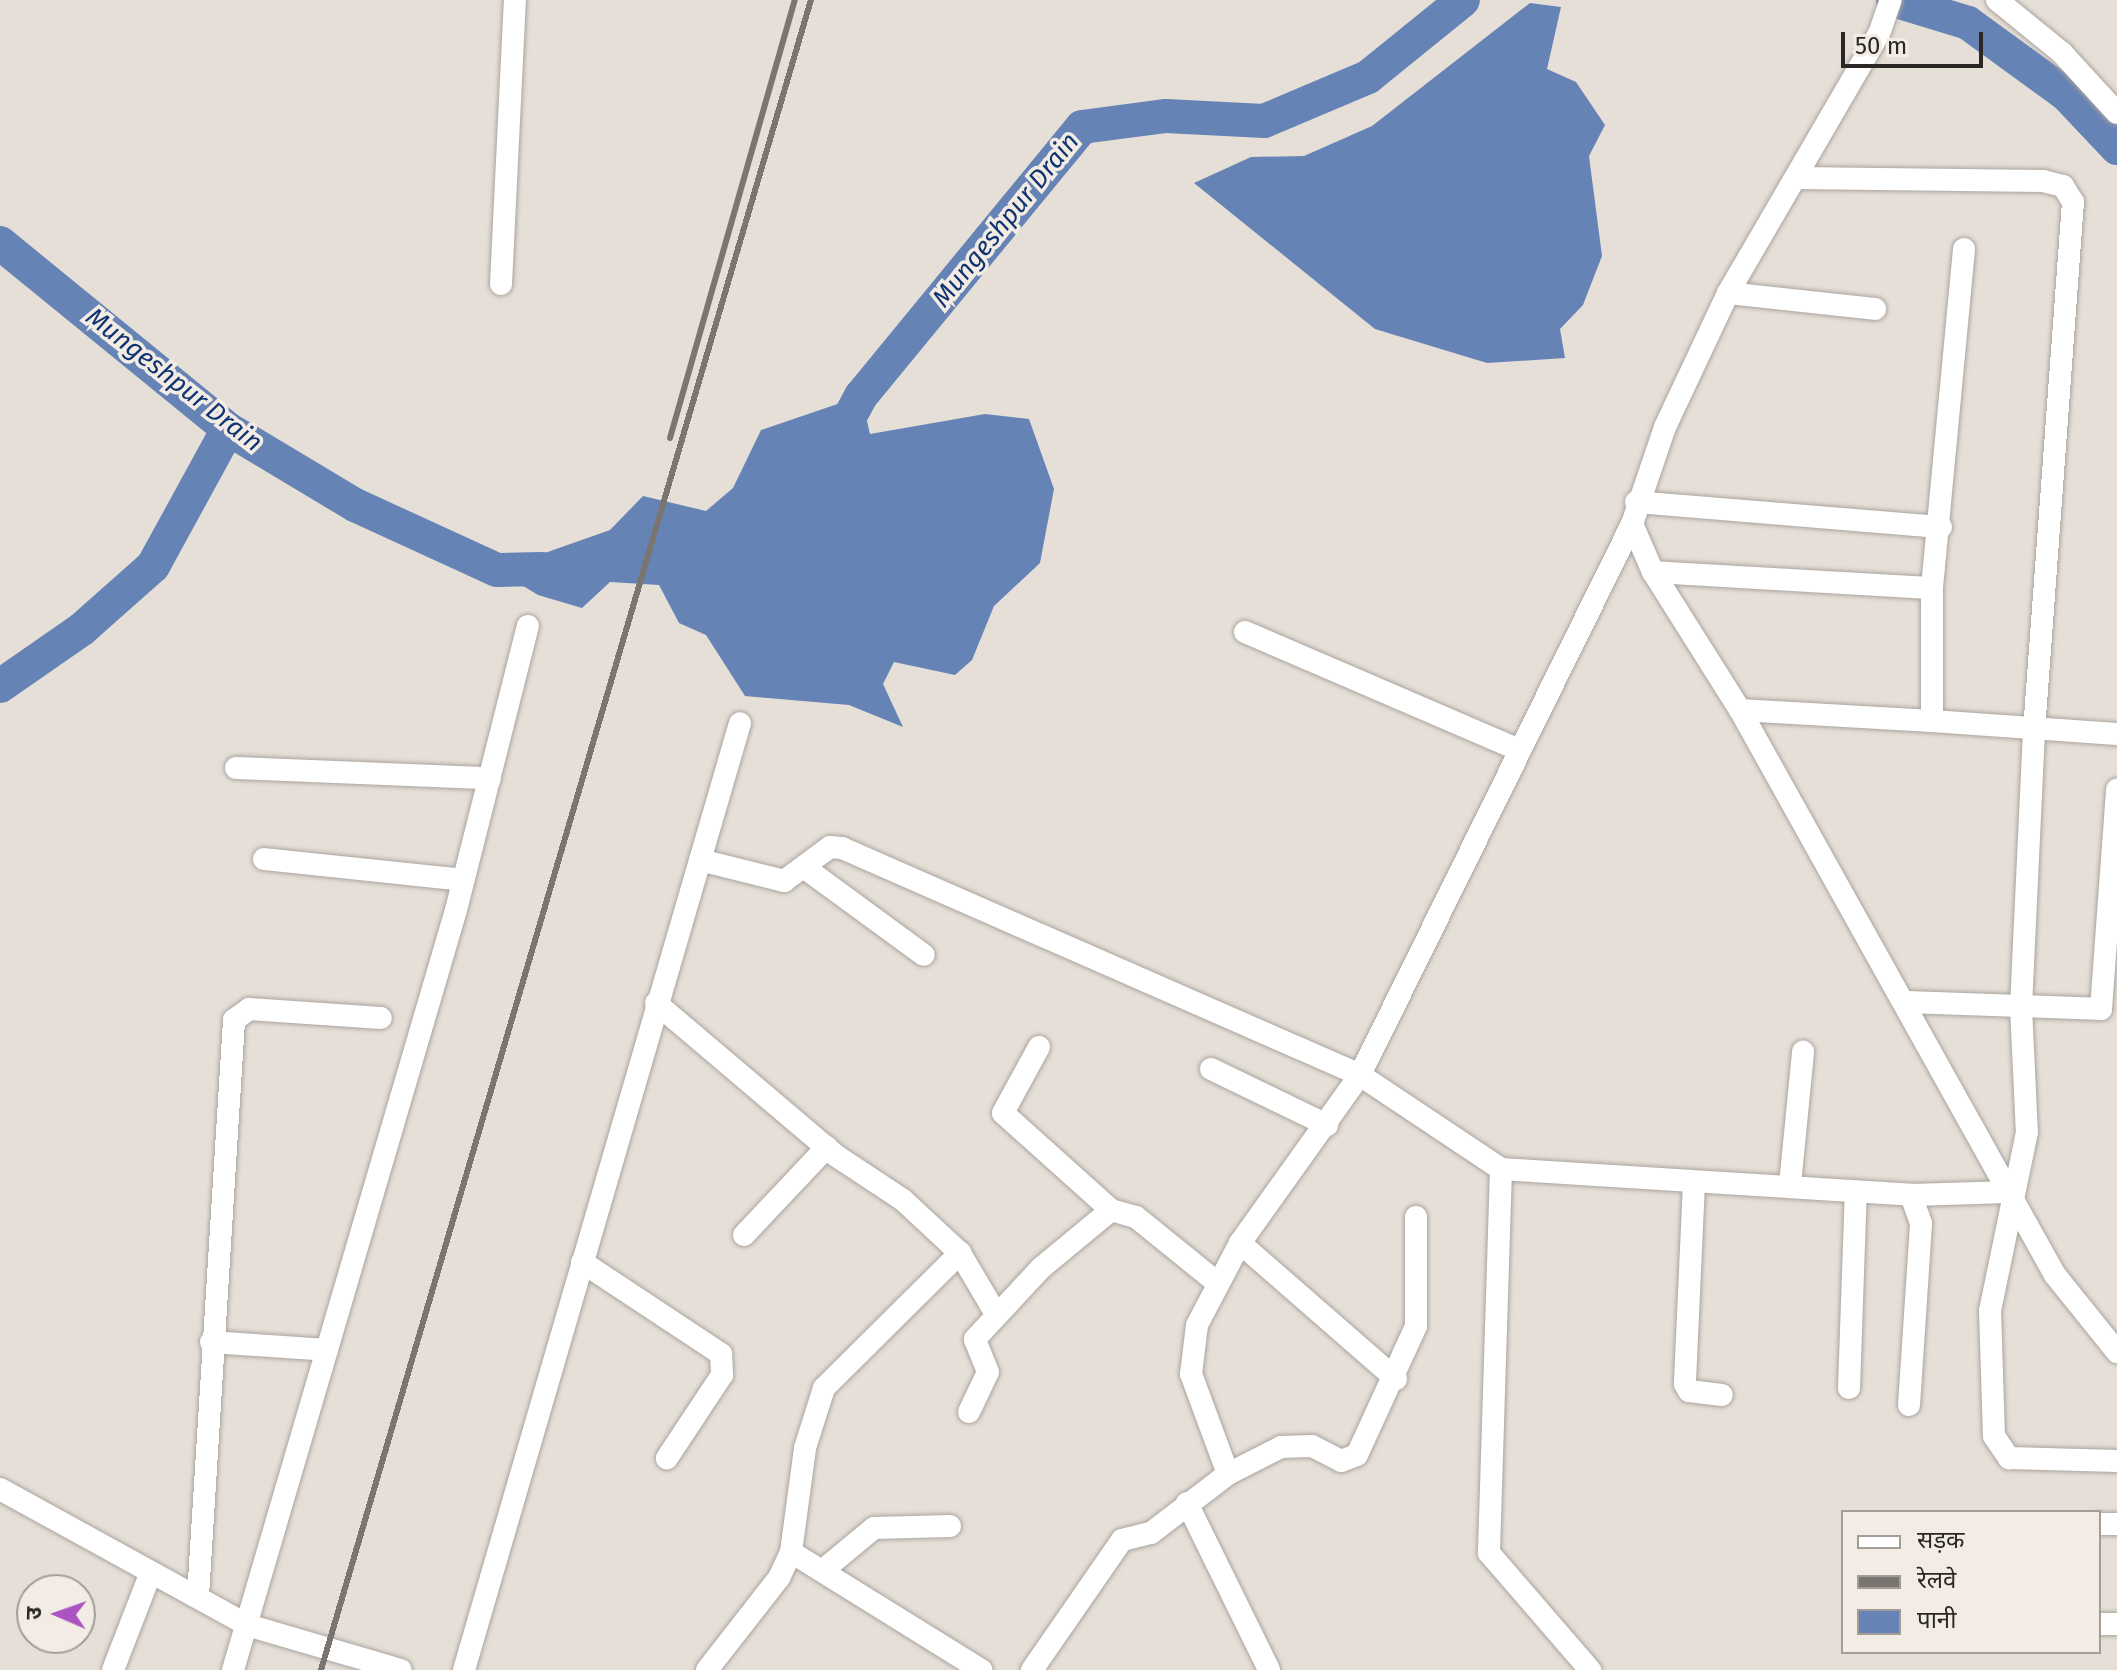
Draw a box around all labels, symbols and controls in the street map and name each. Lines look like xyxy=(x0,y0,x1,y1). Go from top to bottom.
scale bar xyxy=(1845,16,1987,66)
text: 50 m xyxy=(1855,32,1907,60)
water label: Mungeshpur Drain xyxy=(926,127,1086,313)
water label: Mungeshpur Drain xyxy=(80,301,268,459)
legend xyxy=(1841,1510,2101,1654)
text: सड़क xyxy=(1917,1526,1965,1554)
text: रेलवे xyxy=(1917,1566,1956,1594)
north arrow xyxy=(16,1574,96,1654)
text: उ xyxy=(20,1606,47,1620)
text: पानी xyxy=(1917,1606,1956,1634)

